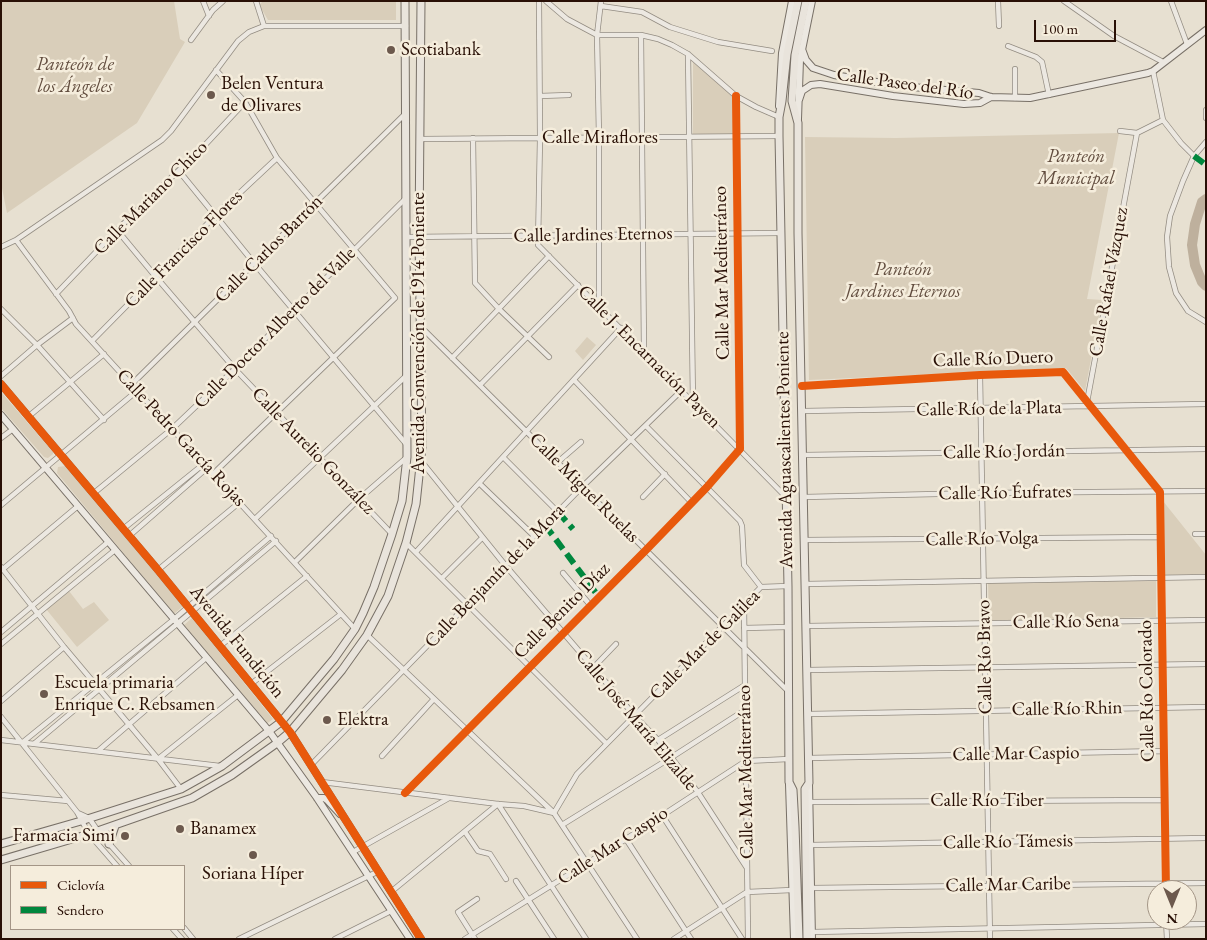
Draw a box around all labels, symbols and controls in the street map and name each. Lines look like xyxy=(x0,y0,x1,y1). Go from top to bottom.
scale bar xyxy=(1037,10,1120,42)
text: 100 m xyxy=(1042,19,1078,38)
place label: Scotiabank xyxy=(401,39,481,61)
marker: Scotiabank xyxy=(385,44,397,56)
park label: Panteón de los Ángeles xyxy=(36,54,114,98)
street label: Calle Paseo del Río xyxy=(835,63,975,105)
place label: Belen Ventura de Olivares xyxy=(221,73,324,117)
marker: Belen Ventura de Olivares xyxy=(205,89,217,101)
street label: Calle Miraflores xyxy=(542,127,658,149)
street label: Calle Mariano Chico xyxy=(89,136,213,260)
park label: Panteón Municipal xyxy=(1037,146,1115,190)
street label: Calle Francisco Flores xyxy=(120,185,248,313)
street label: Calle Mar Mediterráneo xyxy=(709,186,735,360)
street label: Calle Carlos Barrón xyxy=(210,190,328,308)
street label: Avenida Convención de 1914 Poniente xyxy=(408,192,430,474)
street label: Calle Rafael Vázquez xyxy=(1085,206,1133,358)
street label: Calle Jardines Eternos xyxy=(513,222,673,248)
street label: Calle Doctor Alberto del Valle xyxy=(189,242,361,414)
park label: Panteón Jardines Eternos xyxy=(845,259,961,303)
street label: Calle J. Encarnación Payen xyxy=(572,280,726,434)
street label: Avenida Aguascalientes Poniente xyxy=(772,331,798,569)
street label: Calle Río Duero xyxy=(932,346,1054,372)
street label: Calle Pedro García Rojas xyxy=(111,364,251,512)
street label: Calle Aurelio González xyxy=(246,383,380,519)
street label: Calle Río de la Plata xyxy=(916,396,1062,422)
street label: Calle Miguel Ruelas xyxy=(524,428,644,548)
street label: Calle Río Jordán xyxy=(943,440,1065,464)
street label: Calle Río Éufrates xyxy=(938,480,1072,506)
street label: Calle Benjamín de la Mora xyxy=(420,499,570,653)
street label: Calle Río Volga xyxy=(925,527,1039,551)
street label: Calle Benito Díaz xyxy=(509,558,615,664)
street label: Avenida Fundición xyxy=(185,581,289,703)
street label: Calle Mar de Galilea xyxy=(645,585,765,705)
street label: Calle Río Bravo xyxy=(973,599,997,715)
street label: Calle Río Sena xyxy=(1012,610,1120,634)
street label: Calle Río Colorado xyxy=(1134,620,1160,762)
street label: Calle José María Elizalde xyxy=(570,645,702,795)
place label: Escuela primaria Enrique C. Rebsamen xyxy=(54,672,215,716)
street label: Calle Mar Mediterráneo xyxy=(733,685,759,859)
marker: Escuela primaria Enrique C. Rebsamen xyxy=(38,688,50,700)
street label: Calle Río Rhin xyxy=(1011,697,1123,721)
place label: Elektra xyxy=(337,709,388,731)
marker: Elektra xyxy=(321,714,333,726)
street label: Calle Mar Caspio xyxy=(952,741,1080,767)
street label: Calle Río Tiber xyxy=(930,790,1044,812)
street label: Calle Mar Caspio xyxy=(554,802,672,890)
place label: Banamex xyxy=(190,818,256,840)
marker: Banamex xyxy=(174,823,186,835)
place label: Farmacia Simi xyxy=(13,825,115,847)
street label: Calle Río Támesis xyxy=(943,829,1073,855)
marker: Farmacia Simi xyxy=(119,830,131,842)
marker: Soriana Híper xyxy=(247,849,259,861)
place label: Soriana Híper xyxy=(202,863,304,885)
legend xyxy=(10,865,185,930)
street label: Calle Mar Caribe xyxy=(945,873,1071,897)
text: Ciclovía xyxy=(57,875,104,894)
north arrow xyxy=(1147,880,1197,930)
text: Sendero xyxy=(57,900,104,919)
text: N xyxy=(1166,910,1178,928)

